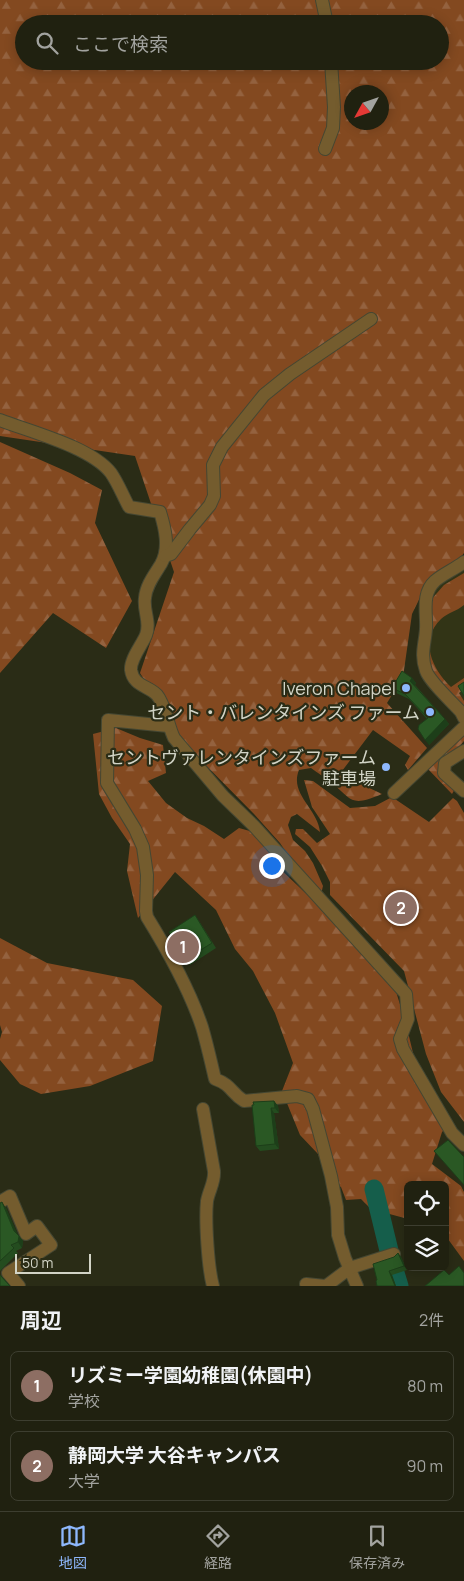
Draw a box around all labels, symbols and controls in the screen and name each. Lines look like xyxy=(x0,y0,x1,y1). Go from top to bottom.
search box xyxy=(15,15,449,70)
icon: search xyxy=(33,29,61,57)
text: ここで検索 xyxy=(73,31,168,57)
north arrow xyxy=(344,85,389,130)
place label: Iveron Chapel xyxy=(282,676,396,700)
marker: Iveron Chapel xyxy=(400,682,412,694)
place label: セント・バレンタインズ ファーム xyxy=(147,700,420,724)
marker: セント・バレンタインズ ファーム xyxy=(424,706,436,718)
place label: セントヴァレンタインズファーム 駐車場 xyxy=(107,745,376,790)
marker: セントヴァレンタインズファーム 駐車場 xyxy=(380,761,392,773)
your location xyxy=(259,853,285,879)
pin: 2 xyxy=(385,889,417,927)
pin: 1 xyxy=(167,928,199,966)
map controls xyxy=(404,1181,449,1271)
button: locate xyxy=(404,1181,449,1226)
button: layers xyxy=(404,1226,449,1271)
scale bar xyxy=(15,1251,91,1274)
text: 50 m xyxy=(22,1253,53,1272)
text: 周辺 xyxy=(20,1306,62,1334)
text: 2件 xyxy=(419,1309,444,1331)
text: リズミー学園幼稚園(休園中) xyxy=(68,1362,313,1388)
text: 1 xyxy=(33,1375,41,1397)
text: 80 m xyxy=(407,1375,443,1397)
text: 学校 xyxy=(68,1390,100,1412)
text: 静岡大学 大谷キャンパス xyxy=(68,1442,281,1468)
text: 2 xyxy=(32,1455,42,1477)
text: 90 m xyxy=(407,1455,443,1477)
text: 大学 xyxy=(68,1470,100,1492)
tab: 地図 xyxy=(59,1522,87,1572)
tab: 経路 xyxy=(204,1522,232,1572)
tab: 保存済み xyxy=(349,1522,405,1572)

